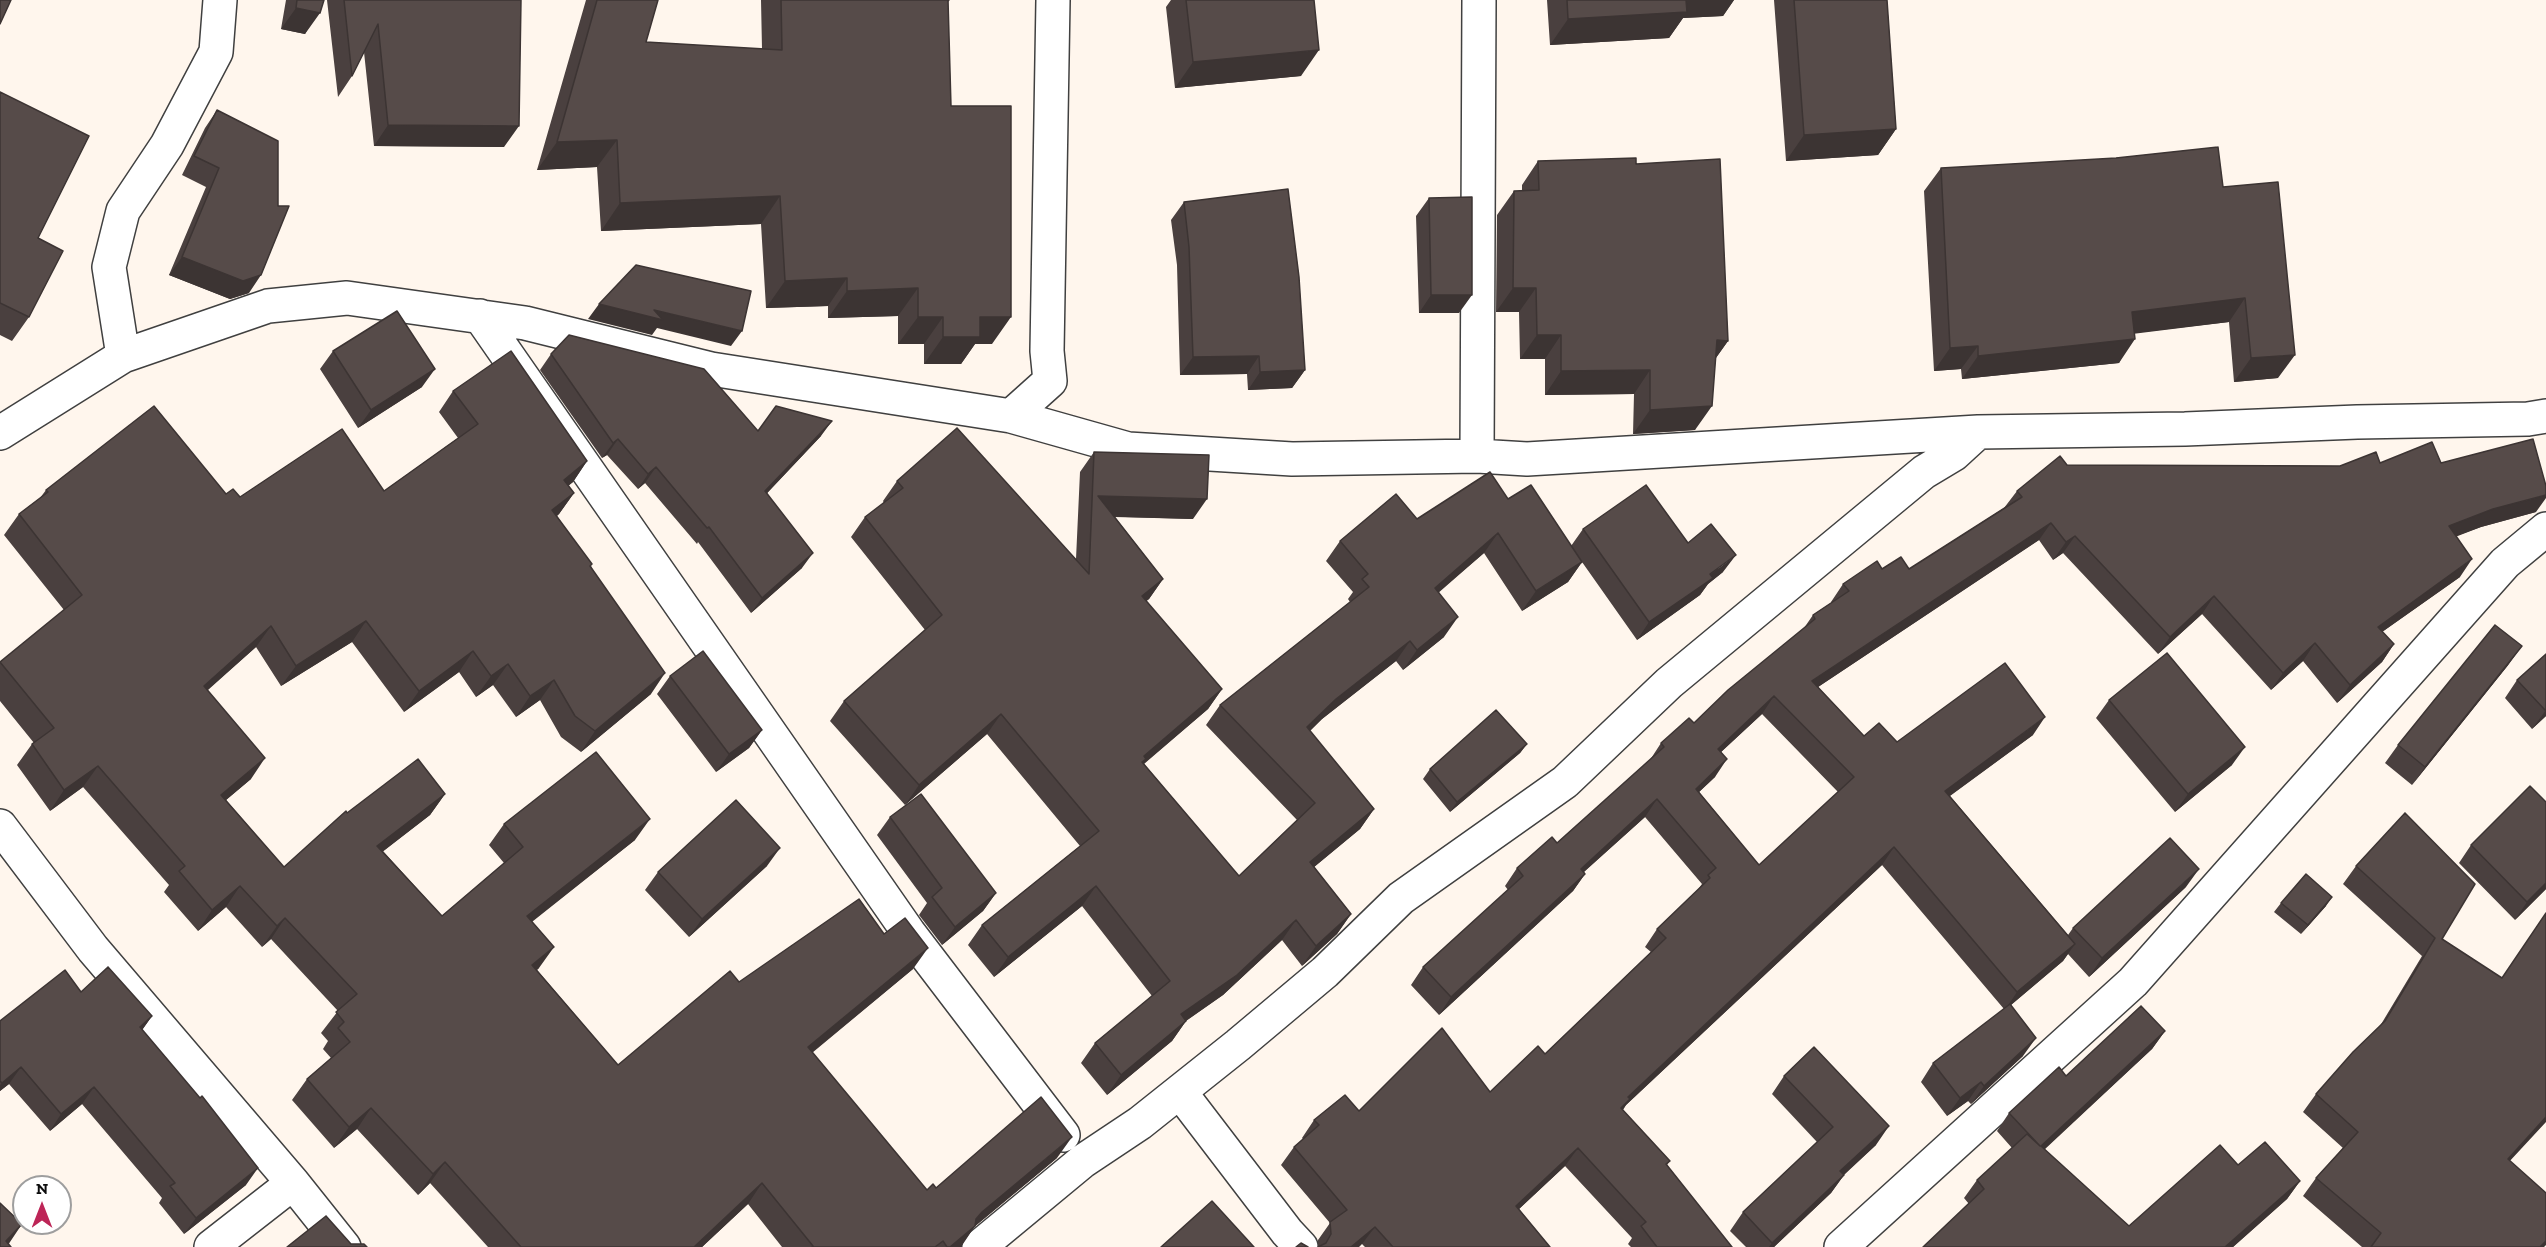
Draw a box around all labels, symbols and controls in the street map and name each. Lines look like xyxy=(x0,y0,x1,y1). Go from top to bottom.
north arrow xyxy=(12,1175,72,1235)
text: N xyxy=(36,1179,48,1198)

